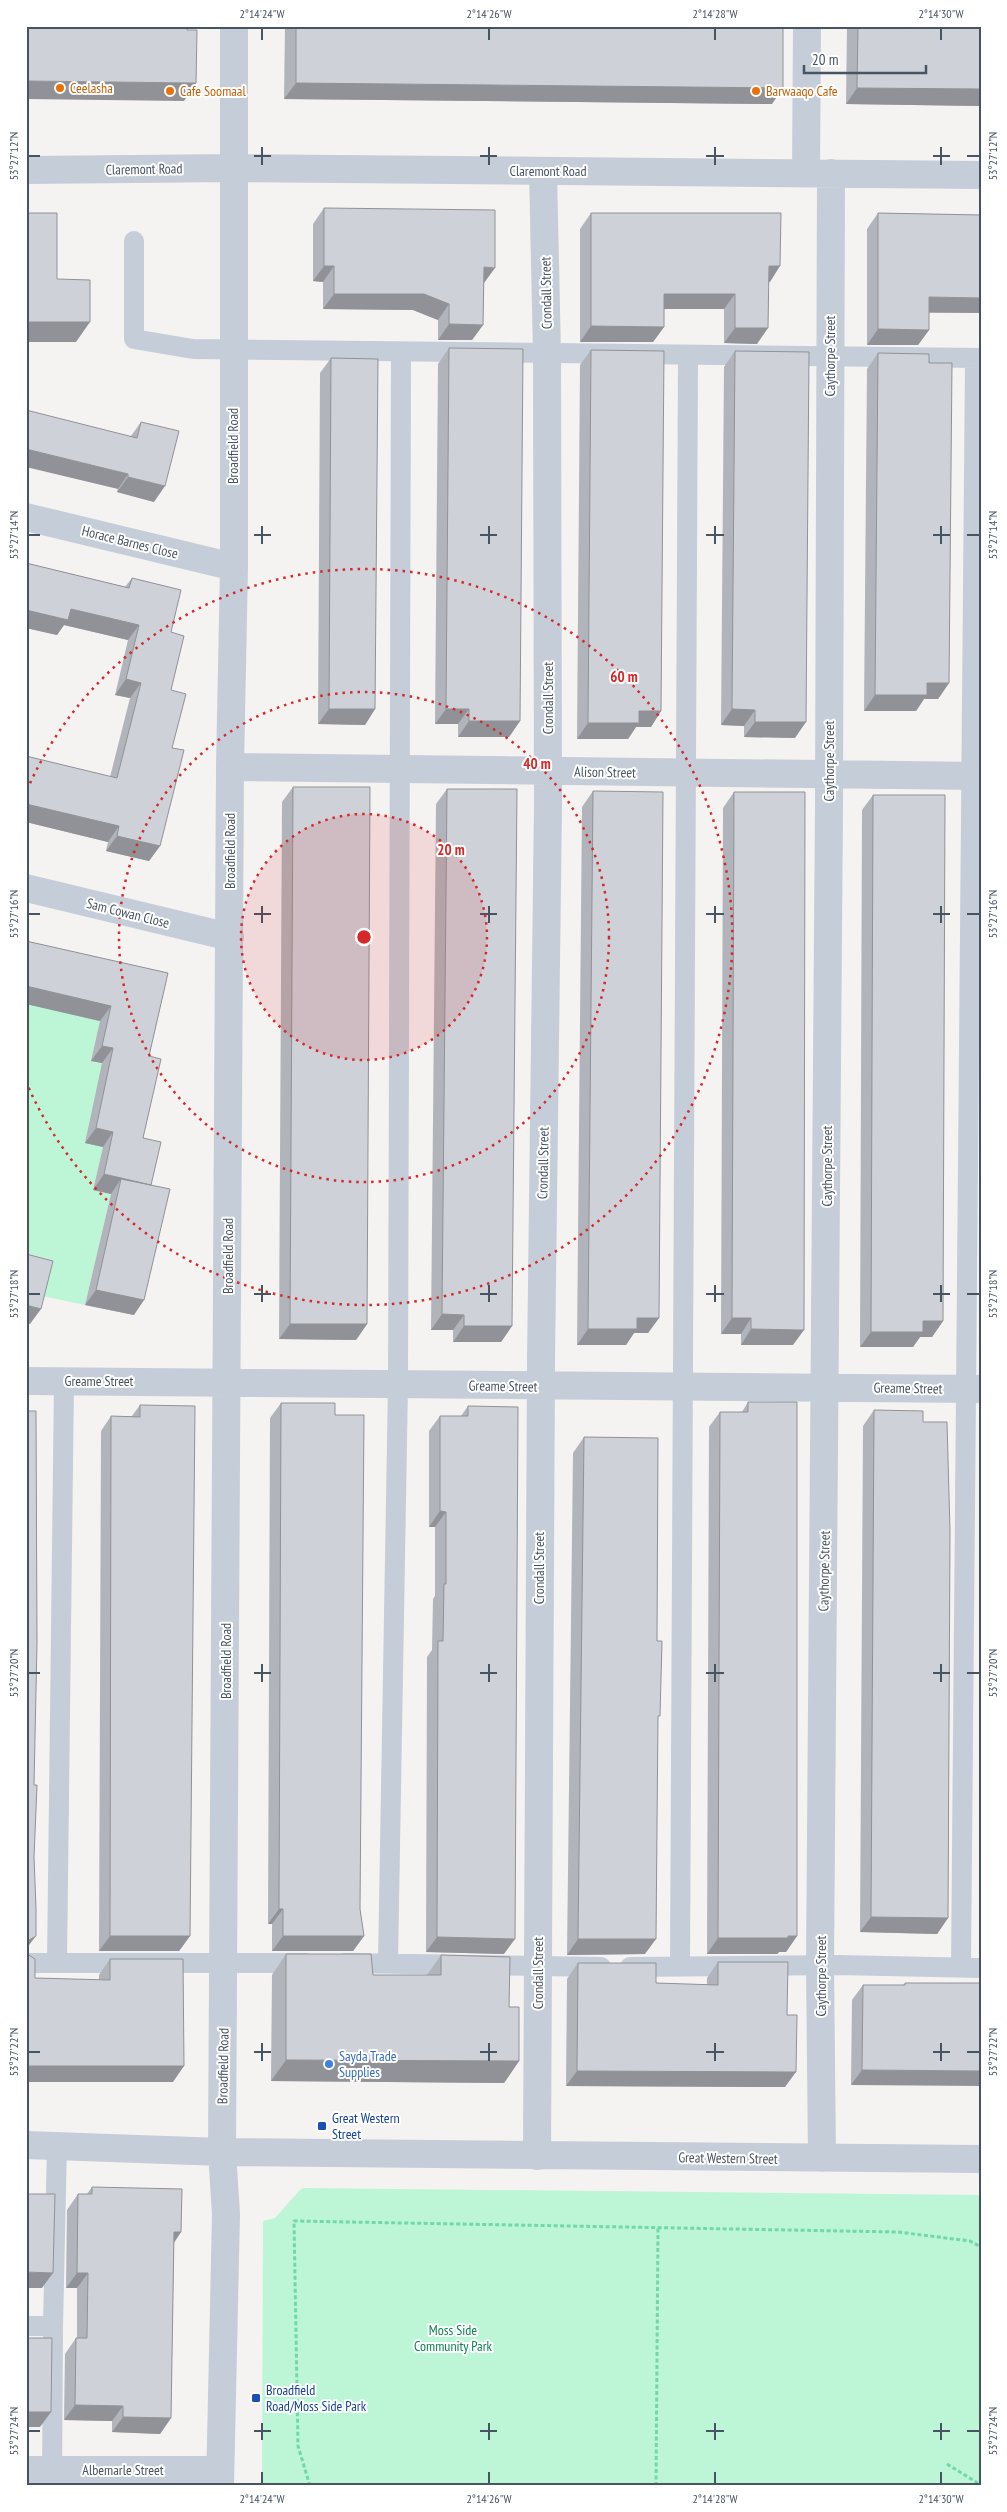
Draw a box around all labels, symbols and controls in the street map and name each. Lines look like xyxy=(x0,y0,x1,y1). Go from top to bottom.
text: 2°14'24"W xyxy=(239,6,285,21)
text: 2°14'26"W xyxy=(466,6,512,21)
text: 2°14'28"W xyxy=(692,6,738,21)
text: 2°14'30"W xyxy=(918,6,964,21)
scale bar xyxy=(804,42,927,74)
text: 20 m xyxy=(812,50,838,69)
place label: Ceelasha xyxy=(70,79,113,97)
marker: Ceelasha xyxy=(54,82,66,94)
place label: Cafe Soomaal xyxy=(180,82,246,100)
place label: Barwaaqo Cafe xyxy=(766,82,838,100)
marker: Cafe Soomaal xyxy=(164,85,176,97)
marker: Barwaaqo Cafe xyxy=(750,85,762,97)
text: 53°27'12"N xyxy=(6,132,21,180)
text: 53°27'12"N xyxy=(985,132,1000,180)
street label: Claremont Road xyxy=(105,159,183,179)
street label: Claremont Road xyxy=(510,162,586,180)
street label: Crondall Street xyxy=(536,257,556,329)
street label: Caythorpe Street xyxy=(821,315,839,396)
street label: Broadfield Road xyxy=(224,408,242,484)
text: 53°27'14"N xyxy=(6,511,21,559)
text: 53°27'14"N xyxy=(985,511,1000,559)
street label: Horace Barnes Close xyxy=(80,521,180,563)
street label: Crondall Street xyxy=(539,662,557,734)
text: 60 m xyxy=(610,667,638,686)
street label: Caythorpe Street xyxy=(820,720,838,801)
text: 40 m xyxy=(523,754,551,773)
street label: Alison Street xyxy=(574,762,636,782)
street label: Broadfield Road xyxy=(221,813,239,889)
text: 20 m xyxy=(437,840,465,859)
text: 53°27'16"N xyxy=(6,890,21,938)
text: 53°27'16"N xyxy=(985,890,1000,938)
street label: Sam Cowan Close xyxy=(85,894,172,932)
centre of rings xyxy=(355,928,373,946)
street label: Caythorpe Street xyxy=(818,1125,836,1206)
street label: Crondall Street xyxy=(533,1127,553,1199)
street label: Broadfield Road xyxy=(219,1218,237,1294)
text: 53°27'18"N xyxy=(6,1270,21,1318)
text: 53°27'18"N xyxy=(985,1270,1000,1318)
street label: Greame Street xyxy=(65,1372,134,1390)
street label: Greame Street xyxy=(468,1376,538,1396)
street label: Greame Street xyxy=(873,1378,943,1398)
street label: Caythorpe Street xyxy=(814,1530,834,1612)
street label: Crondall Street xyxy=(530,1532,548,1604)
street label: Broadfield Road xyxy=(217,1623,235,1699)
text: 53°27'20"N xyxy=(6,1649,21,1697)
text: 53°27'20"N xyxy=(985,1649,1000,1697)
street label: Caythorpe Street xyxy=(812,1935,830,2016)
street label: Crondall Street xyxy=(529,1937,547,2009)
text: 53°27'22"N xyxy=(6,2028,21,2076)
street label: Broadfield Road xyxy=(213,2028,233,2104)
text: 53°27'22"N xyxy=(985,2028,1000,2076)
place label: Sayda Trade Supplies xyxy=(339,2047,397,2081)
marker: Sayda Trade Supplies xyxy=(323,2058,335,2070)
place label: Great Western Street xyxy=(332,2109,400,2143)
marker: Great Western Street xyxy=(316,2120,328,2132)
street label: Great Western Street xyxy=(678,2148,778,2168)
park label: Moss Side Community Park xyxy=(414,2321,493,2355)
place label: Broadfield Road/Moss Side Park xyxy=(266,2381,367,2415)
marker: Broadfield Road/Moss Side Park xyxy=(250,2392,262,2404)
text: 53°27'24"N xyxy=(6,2407,21,2455)
text: 53°27'24"N xyxy=(985,2407,1000,2455)
street label: Albemarle Street xyxy=(82,2461,164,2479)
text: 2°14'24"W xyxy=(239,2491,285,2506)
text: 2°14'26"W xyxy=(466,2491,512,2506)
text: 2°14'28"W xyxy=(692,2491,738,2506)
text: 2°14'30"W xyxy=(918,2491,964,2506)

